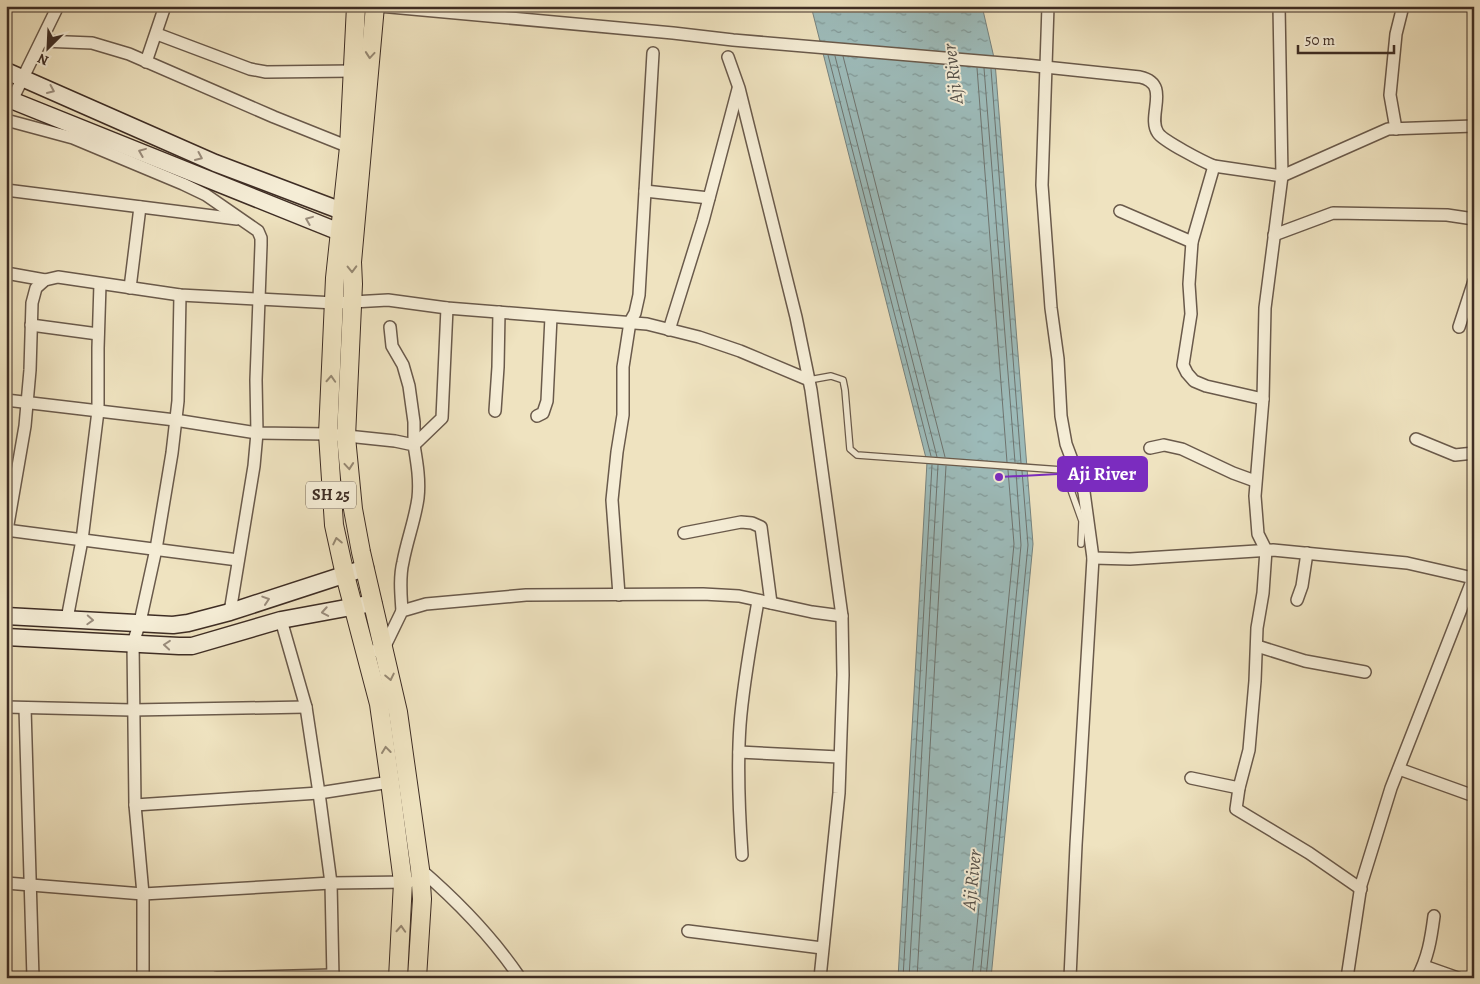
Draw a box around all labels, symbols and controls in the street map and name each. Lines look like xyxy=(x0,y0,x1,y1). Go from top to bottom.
north arrow xyxy=(22,22,72,72)
scale bar xyxy=(1298,22,1394,54)
text: 50 m xyxy=(1305,30,1335,50)
water label: Aji River xyxy=(936,41,970,107)
text: N xyxy=(34,49,51,70)
one-way arrow xyxy=(365,51,376,59)
one-way arrow xyxy=(46,84,55,95)
one-way arrow xyxy=(138,148,147,159)
one-way arrow xyxy=(194,150,203,161)
one-way arrow xyxy=(305,216,314,227)
one-way arrow xyxy=(347,265,358,273)
one-way arrow xyxy=(325,375,336,383)
callout: Aji River xyxy=(1058,457,1147,491)
text: Aji River xyxy=(1067,461,1137,487)
one-way arrow xyxy=(343,463,354,471)
road number: SH 25 xyxy=(306,482,356,508)
one-way arrow xyxy=(332,537,343,546)
one-way arrow xyxy=(262,596,270,606)
one-way arrow xyxy=(321,607,330,617)
one-way arrow xyxy=(86,614,94,625)
one-way arrow xyxy=(163,640,171,651)
one-way arrow xyxy=(385,672,395,681)
one-way arrow xyxy=(381,746,392,754)
water label: Aji River xyxy=(956,847,988,912)
one-way arrow xyxy=(395,925,406,933)

